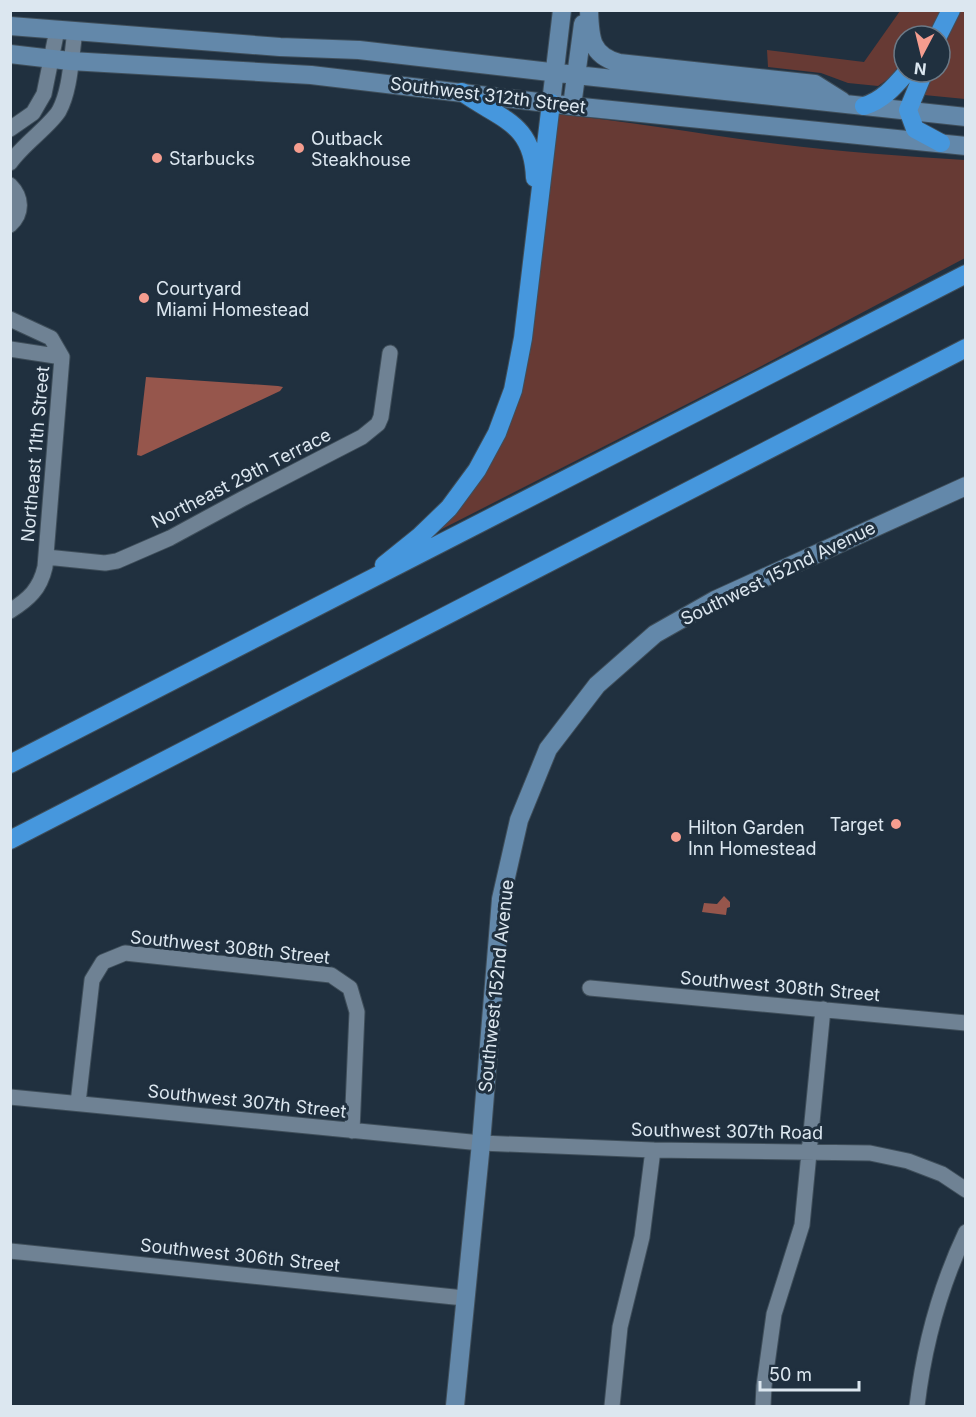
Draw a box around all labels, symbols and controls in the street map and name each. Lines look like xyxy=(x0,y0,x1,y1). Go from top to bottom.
north arrow xyxy=(892,24,952,84)
text: N xyxy=(913,58,927,80)
street label: Southwest 312th Street xyxy=(389,73,587,117)
place label: Outback Steakhouse xyxy=(311,128,411,170)
marker: Outback Steakhouse xyxy=(292,141,306,155)
place label: Starbucks xyxy=(169,148,255,169)
marker: Starbucks xyxy=(150,151,164,165)
place label: Courtyard Miami Homestead xyxy=(156,278,309,320)
marker: Courtyard Miami Homestead xyxy=(137,291,151,305)
street label: Northeast 11th Street xyxy=(17,365,53,543)
street label: Northeast 29th Terrace xyxy=(148,424,334,532)
street label: Southwest 152nd Avenue xyxy=(677,517,879,629)
place label: Target xyxy=(830,814,884,835)
place label: Hilton Garden Inn Homestead xyxy=(688,817,817,859)
marker: Target xyxy=(889,817,903,831)
marker: Hilton Garden Inn Homestead xyxy=(669,830,683,844)
street label: Southwest 152nd Avenue xyxy=(474,878,518,1094)
street label: Southwest 308th Street xyxy=(129,926,331,968)
street label: Southwest 308th Street xyxy=(679,967,881,1005)
street label: Southwest 307th Street xyxy=(147,1080,347,1122)
street label: Southwest 307th Road xyxy=(631,1119,823,1143)
street label: Southwest 306th Street xyxy=(139,1234,341,1276)
scale bar xyxy=(760,1354,859,1392)
text: 50 m xyxy=(769,1364,812,1385)

